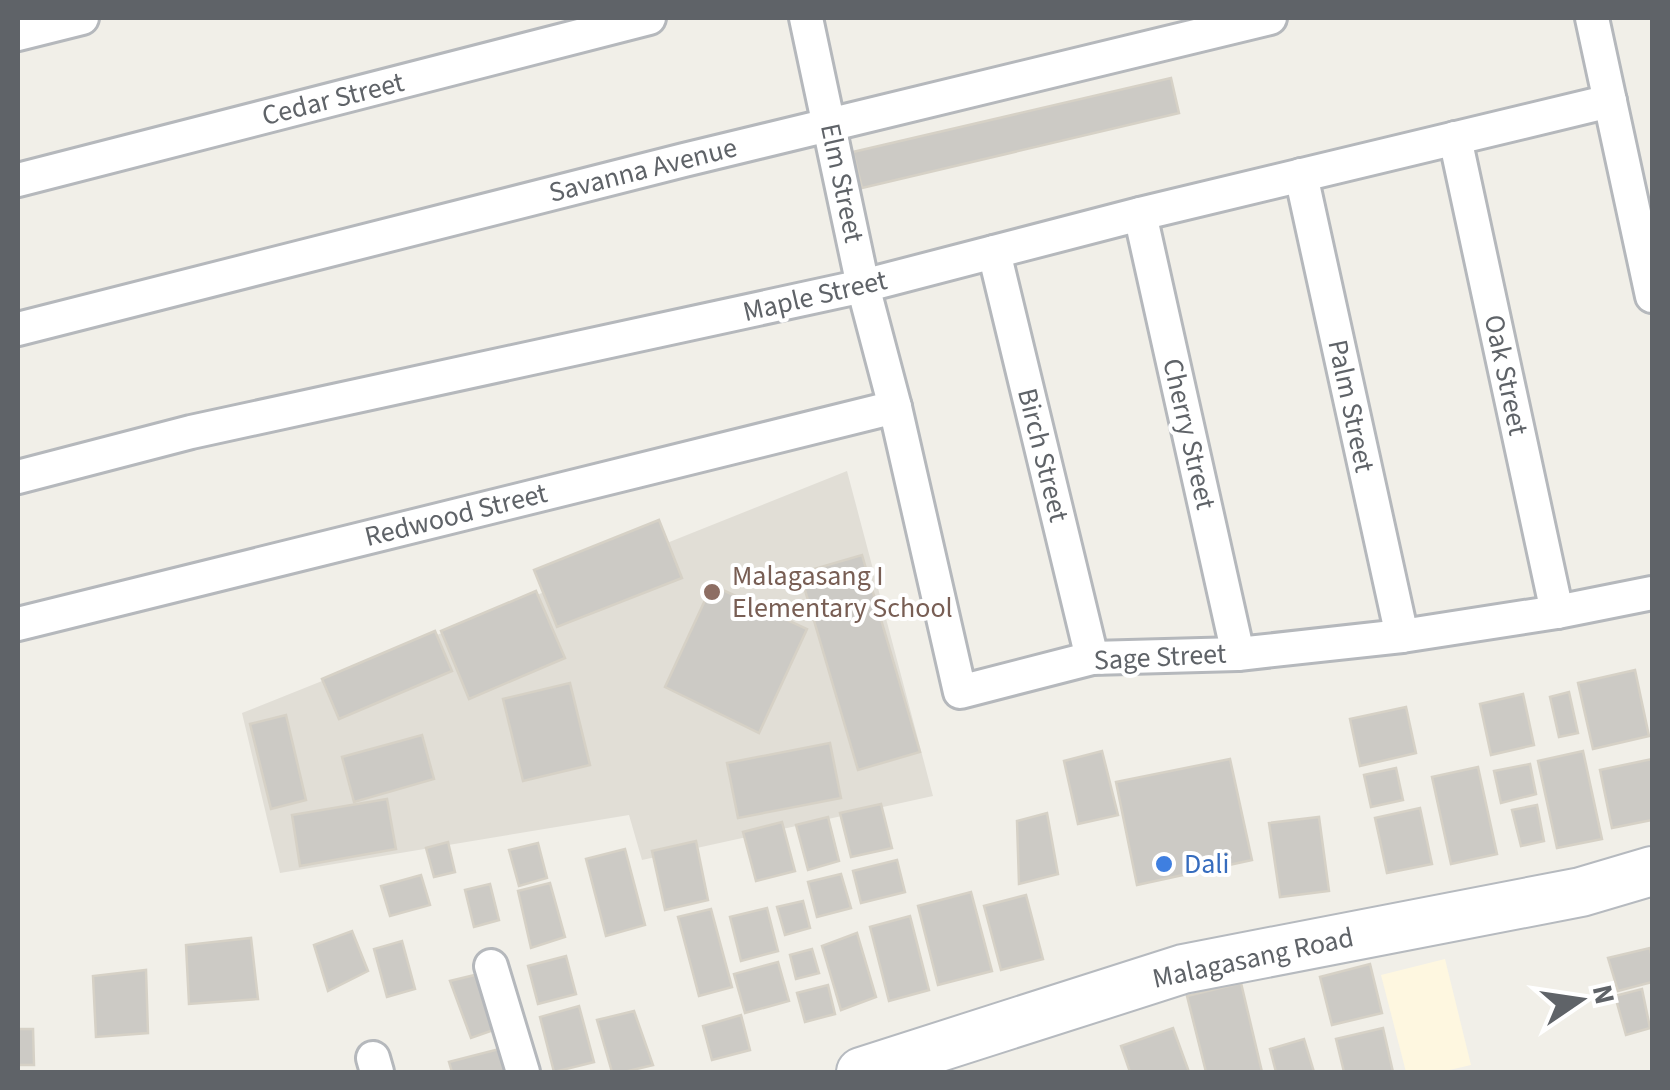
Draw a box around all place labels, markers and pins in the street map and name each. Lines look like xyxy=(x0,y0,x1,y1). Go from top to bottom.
place label: Malagasang I Elementary School xyxy=(732,556,953,628)
marker: Malagasang I Elementary School xyxy=(701,581,723,603)
place label: Dali xyxy=(1184,844,1229,884)
marker: Dali xyxy=(1153,853,1175,875)

